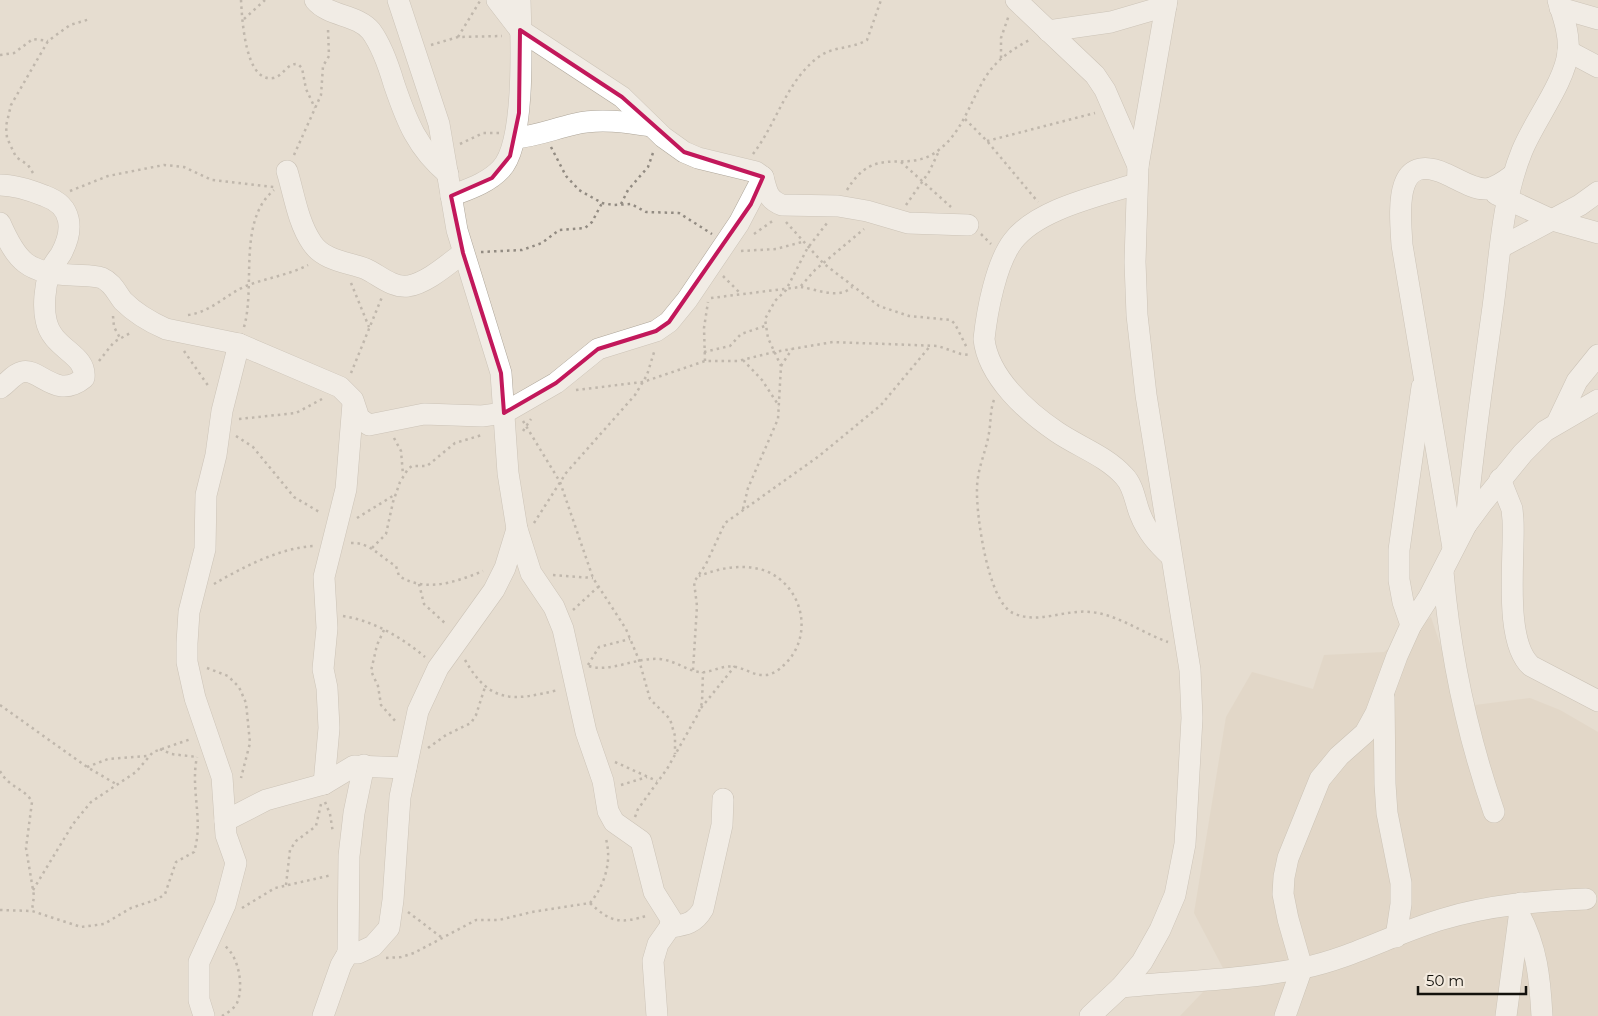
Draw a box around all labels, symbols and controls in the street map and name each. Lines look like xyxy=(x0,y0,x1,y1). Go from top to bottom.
scale bar xyxy=(1418,964,1526,996)
text: 50 m xyxy=(1426,971,1464,990)

